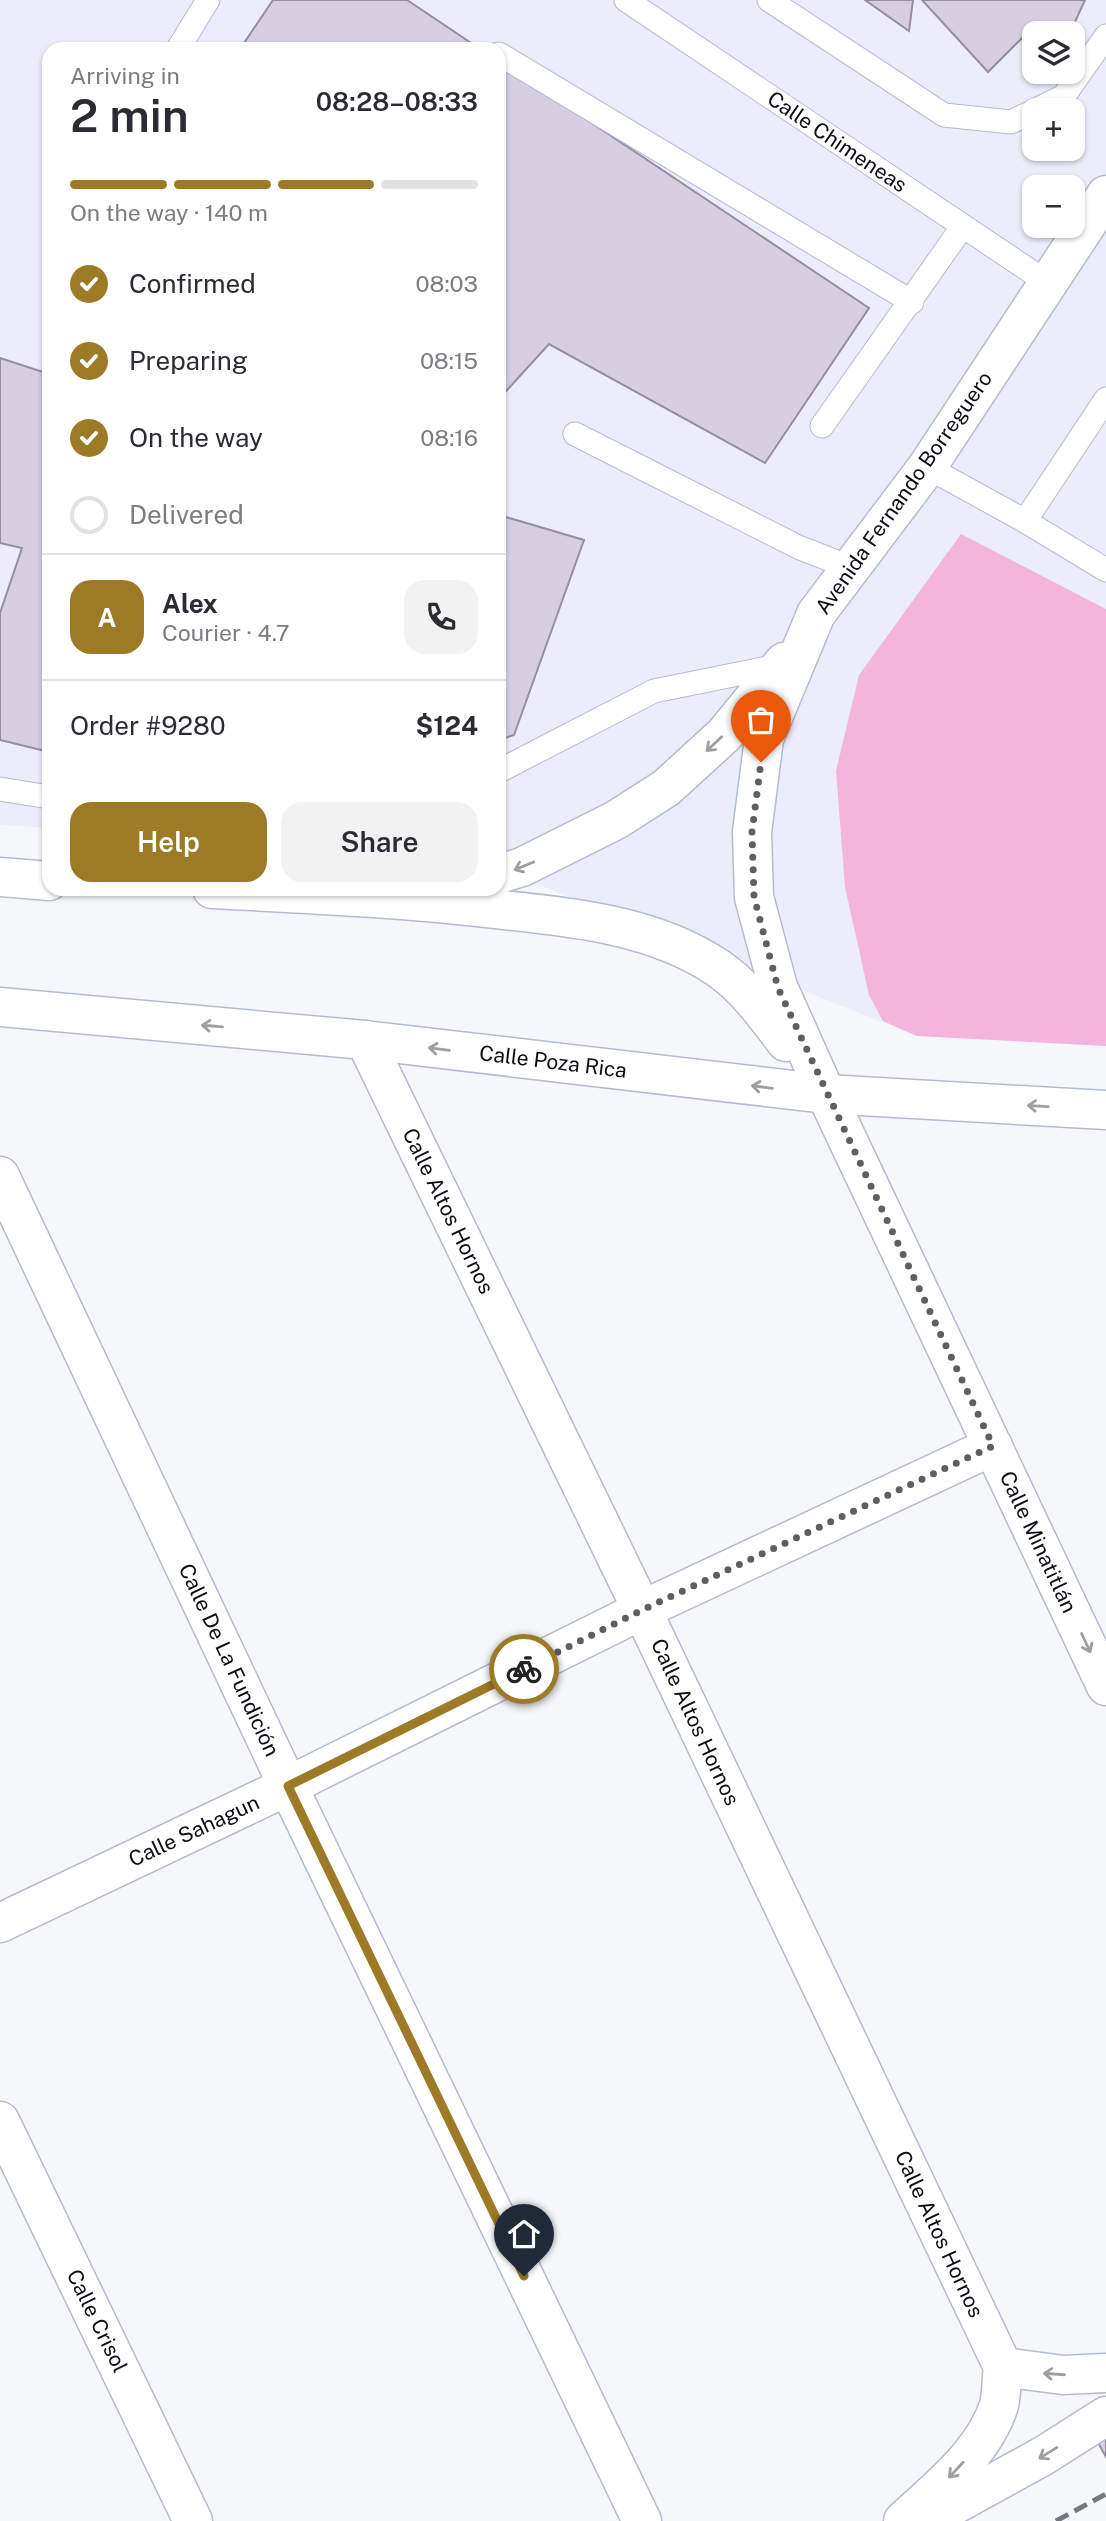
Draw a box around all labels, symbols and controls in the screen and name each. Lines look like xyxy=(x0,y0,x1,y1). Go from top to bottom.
map controls xyxy=(1022,21,1085,238)
button: layers xyxy=(1022,21,1085,84)
text: Arriving in xyxy=(70,62,180,89)
text: 08:28–08:33 xyxy=(316,86,478,117)
street label: Calle Chimeneas xyxy=(763,86,912,197)
text: 2 min xyxy=(70,88,189,142)
button: + xyxy=(1022,98,1085,161)
button: − xyxy=(1022,175,1085,238)
text: On the way · 140 m xyxy=(70,199,268,226)
icon: check xyxy=(70,265,108,303)
text: Confirmed xyxy=(129,268,256,299)
text: 08:03 xyxy=(416,270,478,297)
icon: check xyxy=(70,342,108,380)
text: Preparing xyxy=(129,345,248,376)
text: 08:15 xyxy=(420,347,478,374)
street label: Avenida Fernando Borreguero xyxy=(810,366,997,619)
icon: check xyxy=(70,419,108,457)
text: On the way xyxy=(129,422,263,453)
text: 08:16 xyxy=(420,424,478,451)
text: Delivered xyxy=(129,499,244,530)
button: phone xyxy=(404,580,478,654)
text: Alex xyxy=(162,588,218,619)
text: A xyxy=(98,602,116,633)
text: Courier · 4.7 xyxy=(162,619,290,646)
pin xyxy=(731,690,791,762)
icon: bag xyxy=(742,701,780,739)
text: Order #9280 xyxy=(70,710,226,741)
text: $124 xyxy=(416,710,478,741)
one-way arrow xyxy=(705,736,723,752)
button: Help xyxy=(70,802,267,882)
button: Share xyxy=(281,802,478,882)
one-way arrow xyxy=(513,860,535,873)
one-way arrow xyxy=(202,1020,224,1033)
street label: Calle Poza Rica xyxy=(478,1040,628,1083)
one-way arrow xyxy=(428,1042,451,1055)
one-way arrow xyxy=(751,1080,774,1093)
one-way arrow xyxy=(1027,1099,1050,1112)
street label: Calle Altos Hornos xyxy=(398,1124,499,1298)
street label: Calle Minatitlán xyxy=(995,1467,1082,1617)
street label: Calle De La Fundición xyxy=(174,1560,285,1760)
one-way arrow xyxy=(1079,1632,1093,1653)
courier xyxy=(489,1634,559,1704)
street label: Calle Altos Hornos xyxy=(646,1634,745,1809)
icon: bike xyxy=(505,1650,543,1688)
street label: Calle Sahagun xyxy=(125,1789,263,1872)
street label: Calle Altos Hornos xyxy=(890,2146,989,2321)
pin xyxy=(494,2204,554,2276)
icon: home xyxy=(505,2215,543,2253)
street label: Calle Crisol xyxy=(62,2265,133,2376)
one-way arrow xyxy=(1043,2367,1066,2380)
one-way arrow xyxy=(1039,2446,1059,2460)
one-way arrow xyxy=(947,2462,964,2479)

